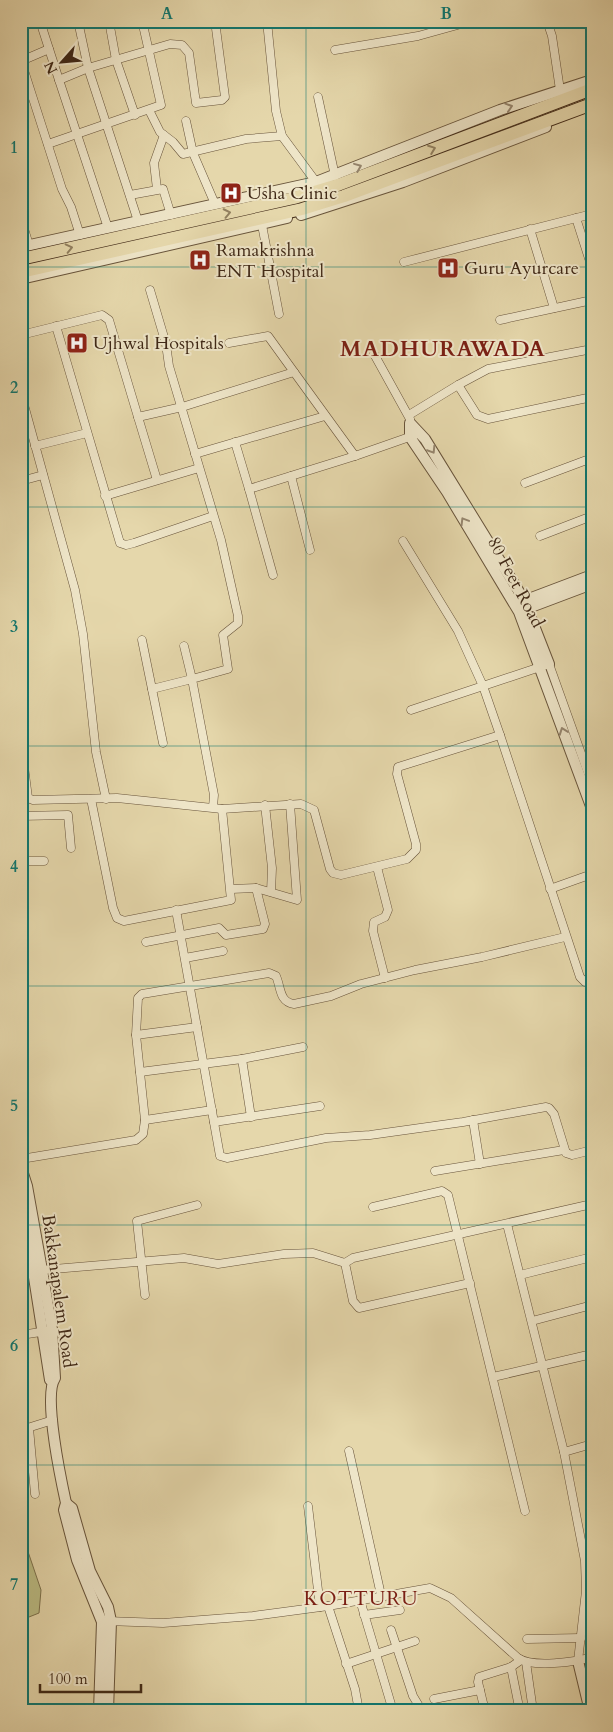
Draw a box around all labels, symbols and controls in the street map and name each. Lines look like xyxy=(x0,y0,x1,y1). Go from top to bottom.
text: A xyxy=(161,3,173,25)
text: B xyxy=(440,3,452,25)
north arrow xyxy=(38,38,88,88)
text: N xyxy=(40,58,62,77)
one-way arrow xyxy=(504,103,512,113)
text: 1 xyxy=(10,137,18,159)
one-way arrow xyxy=(428,145,436,155)
one-way arrow xyxy=(353,163,362,174)
hospital icon: Usha Clinic xyxy=(219,181,243,205)
place label: Usha Clinic xyxy=(247,181,337,206)
one-way arrow xyxy=(223,208,232,219)
place label: Ramakrishna ENT Hospital xyxy=(216,238,324,284)
one-way arrow xyxy=(64,243,73,253)
hospital icon: Ramakrishna ENT Hospital xyxy=(188,248,212,272)
hospital icon: Guru Ayurcare xyxy=(436,256,460,280)
place label: Guru Ayurcare xyxy=(464,256,579,281)
hospital icon: Ujhwal Hospitals xyxy=(65,331,89,355)
place label: Ujhwal Hospitals xyxy=(93,331,224,356)
district label: MADHURAWADA xyxy=(340,334,546,364)
text: 2 xyxy=(10,377,18,399)
one-way arrow xyxy=(426,445,436,454)
one-way arrow xyxy=(461,518,471,527)
street label: 80 Feet Road xyxy=(481,532,550,633)
text: 3 xyxy=(10,616,18,638)
one-way arrow xyxy=(559,727,569,735)
text: 4 xyxy=(10,856,18,878)
text: 5 xyxy=(10,1095,18,1117)
street label: Bakkanapalem Road xyxy=(35,1213,82,1370)
text: 6 xyxy=(10,1335,18,1357)
text: 7 xyxy=(10,1574,18,1596)
district label: KOTTURU xyxy=(303,1585,419,1612)
scale bar xyxy=(40,1662,141,1694)
text: 100 m xyxy=(48,1669,88,1689)

